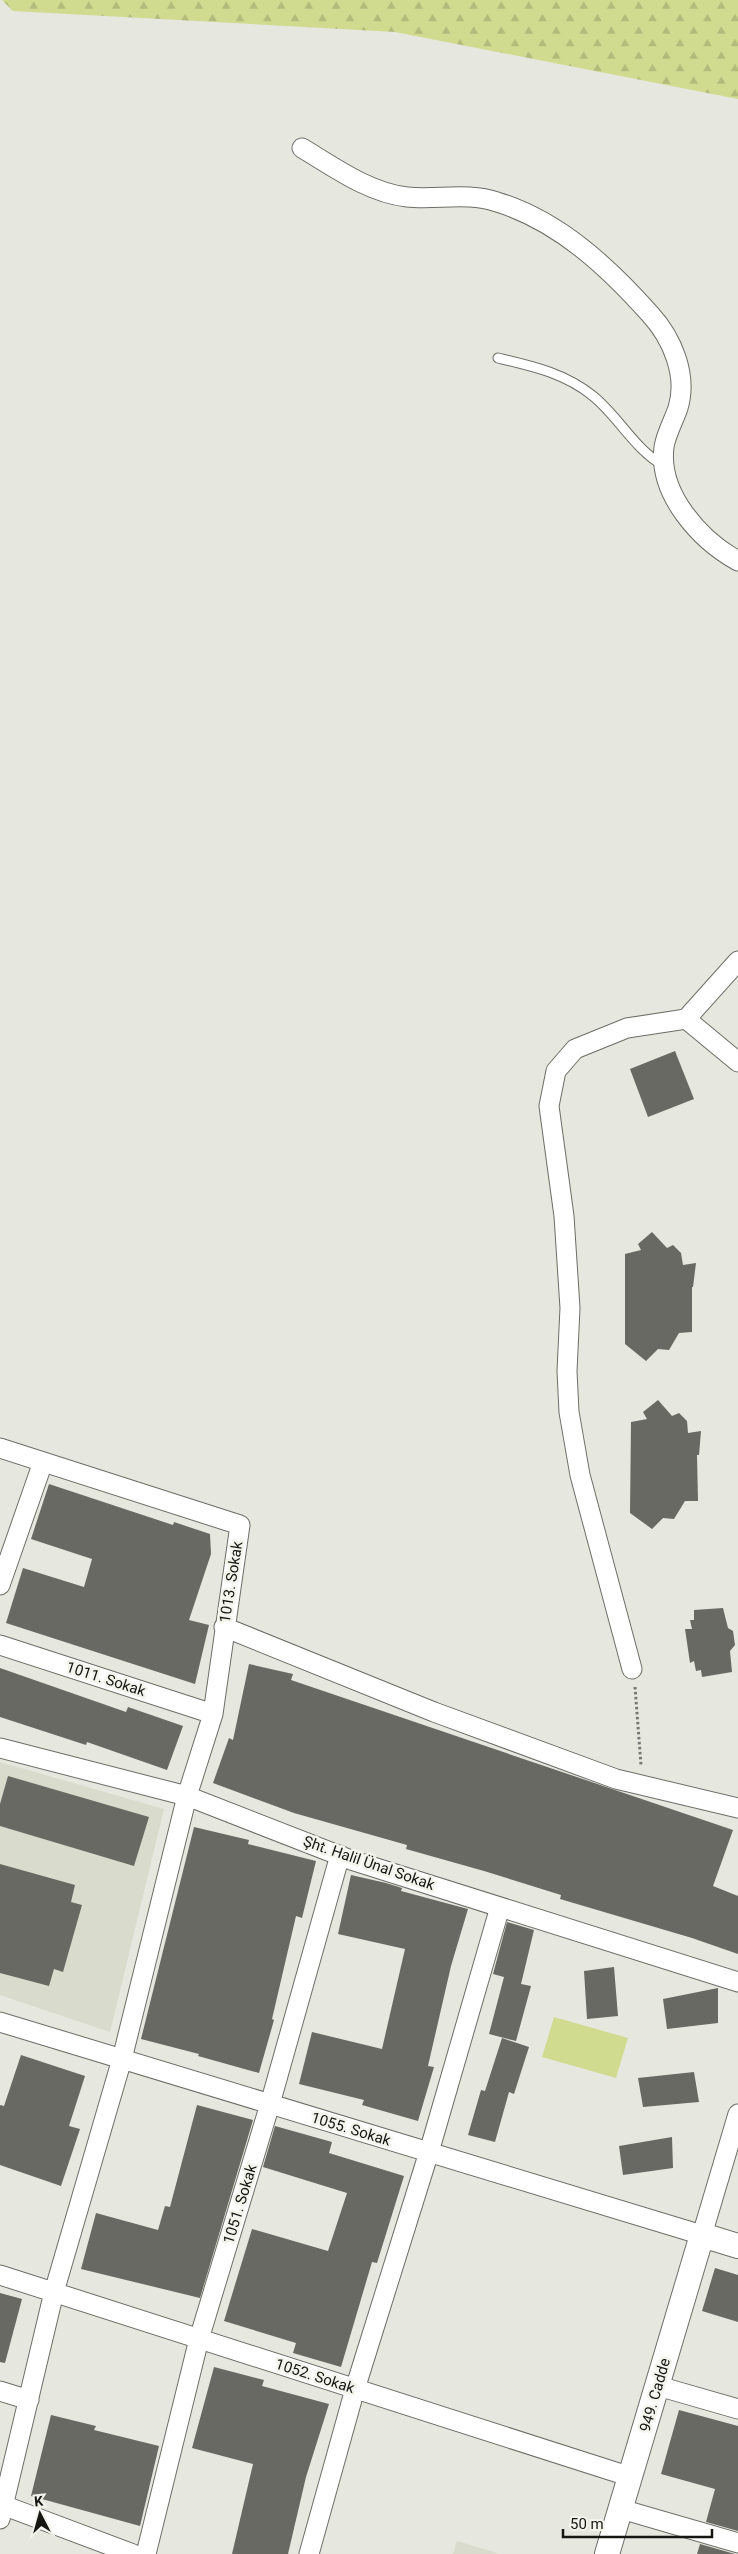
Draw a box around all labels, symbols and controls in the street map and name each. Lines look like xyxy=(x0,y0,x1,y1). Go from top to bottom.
street label: 1013. Sokak xyxy=(216,1540,246,1624)
street label: 1011. Sokak xyxy=(64,1658,148,1700)
street label: Şht. Halil Ünal Sokak xyxy=(301,1832,437,1894)
street label: 1055. Sokak xyxy=(309,2108,393,2150)
street label: 1051. Sokak xyxy=(219,2162,261,2246)
street label: 1052. Sokak xyxy=(273,2355,357,2397)
street label: 949. Cadde xyxy=(636,2356,674,2434)
north arrow xyxy=(15,2489,65,2539)
text: K xyxy=(33,2493,44,2509)
scale bar xyxy=(563,2506,712,2538)
text: 50 m xyxy=(570,2515,604,2533)

